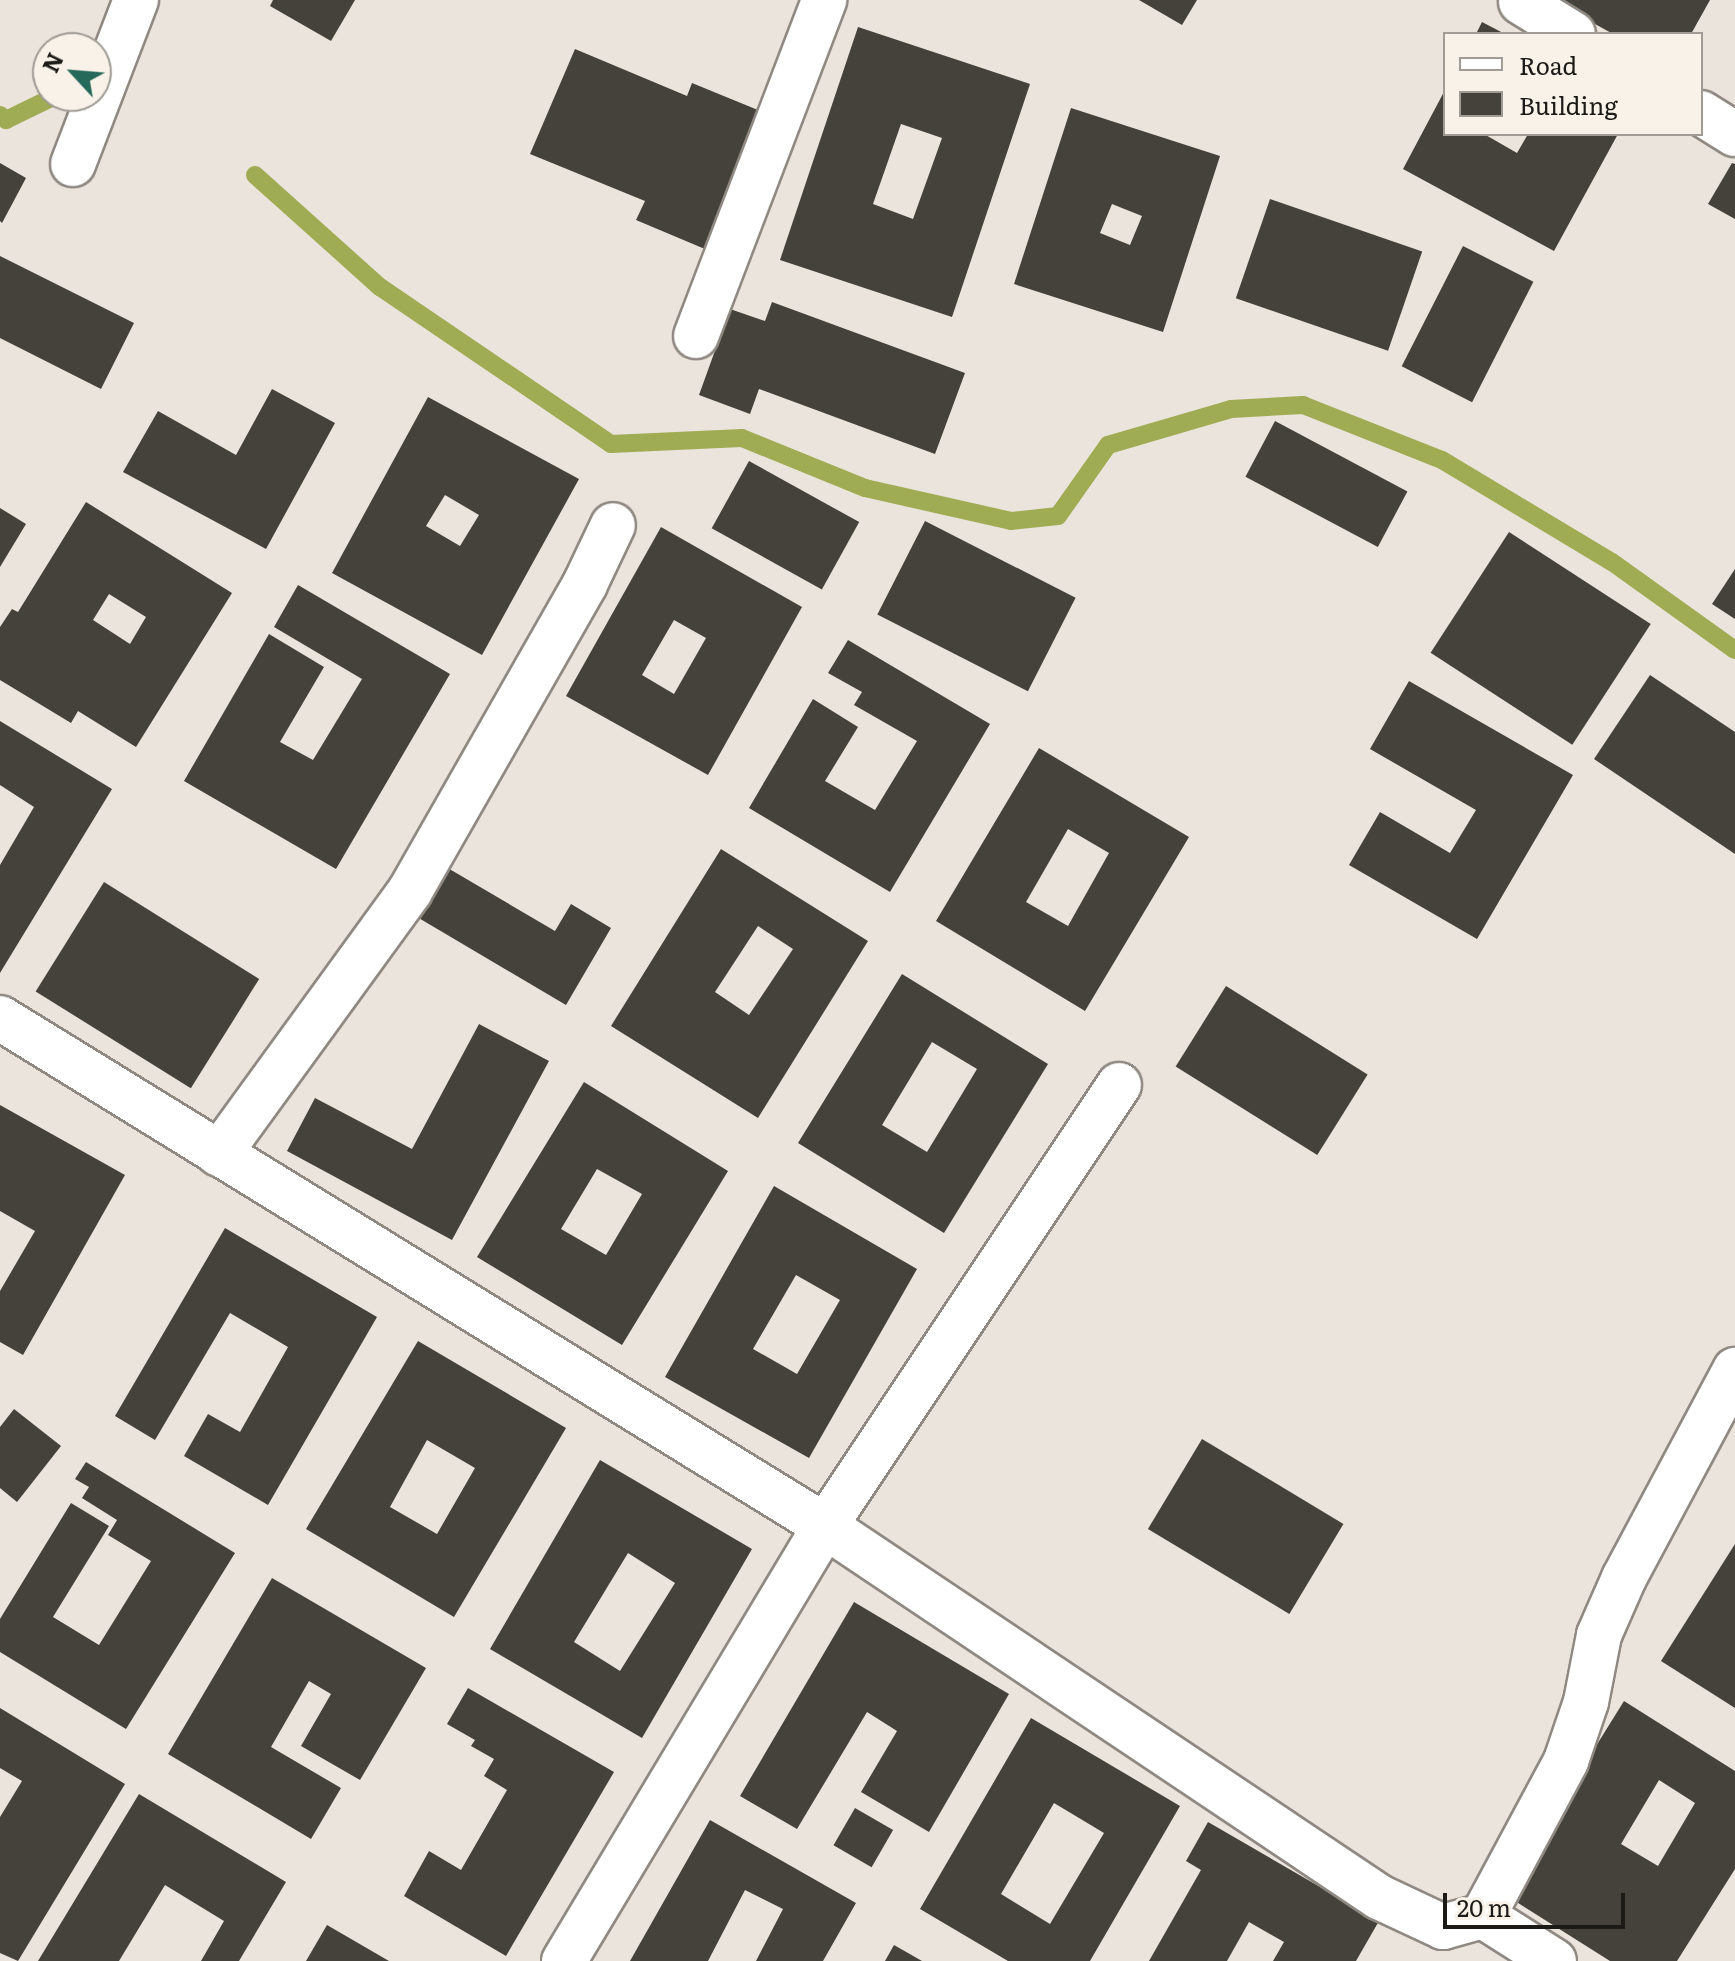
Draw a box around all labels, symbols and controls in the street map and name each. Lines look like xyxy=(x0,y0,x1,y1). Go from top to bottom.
north arrow xyxy=(32,32,112,112)
legend xyxy=(1443,32,1703,136)
text: N xyxy=(33,47,71,78)
text: Road xyxy=(1519,47,1577,82)
text: Building xyxy=(1519,87,1618,122)
scale bar xyxy=(1447,1877,1629,1927)
text: 20 m xyxy=(1457,1889,1511,1924)

